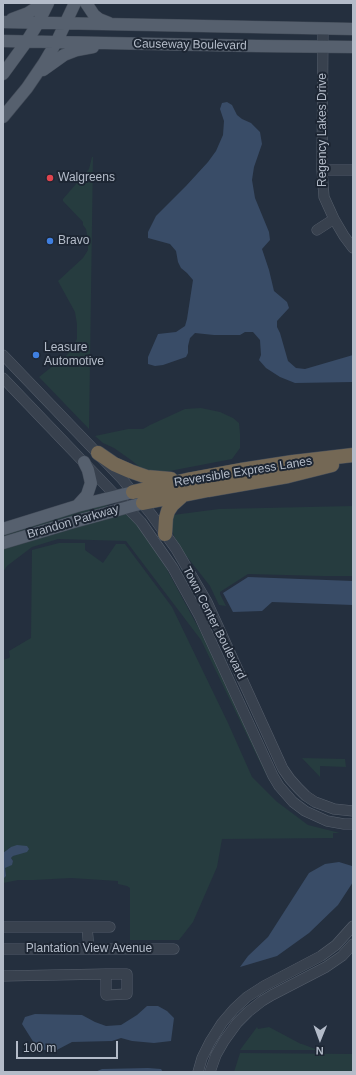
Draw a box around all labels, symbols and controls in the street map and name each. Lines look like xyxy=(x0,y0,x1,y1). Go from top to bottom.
street label: Causeway Boulevard xyxy=(133,37,247,53)
street label: Regency Lakes Drive xyxy=(316,73,330,187)
place label: Walgreens xyxy=(58,171,115,185)
marker: Walgreens xyxy=(45,173,55,183)
place label: Bravo xyxy=(58,234,89,248)
marker: Bravo xyxy=(45,236,55,246)
place label: Leasure Automotive xyxy=(44,341,104,369)
marker: Leasure Automotive xyxy=(31,350,41,360)
street label: Reversible Express Lanes xyxy=(173,454,313,490)
street label: Brandon Parkway xyxy=(25,502,121,542)
street label: Town Center Boulevard xyxy=(179,564,249,682)
street label: Plantation View Avenue xyxy=(26,942,152,956)
north arrow xyxy=(300,1019,340,1059)
scale bar xyxy=(18,1033,120,1059)
text: 100 m xyxy=(23,1041,56,1055)
text: N xyxy=(316,1045,324,1057)

